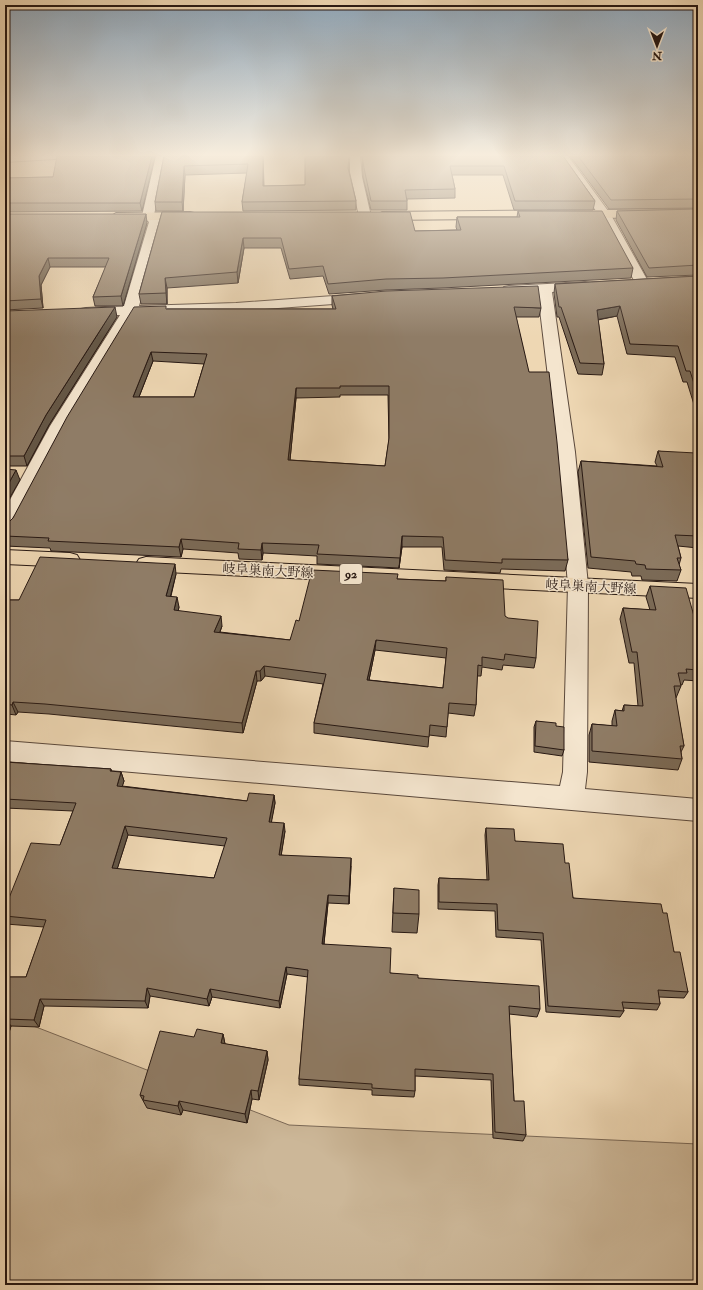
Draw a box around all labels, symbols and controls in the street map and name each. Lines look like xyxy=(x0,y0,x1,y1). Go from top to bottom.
north arrow xyxy=(637,26,677,66)
text: N xyxy=(651,49,663,62)
street label: 岐阜巣南大野線 xyxy=(222,561,314,581)
road number: 92 xyxy=(340,564,362,584)
street label: 岐阜巣南大野線 xyxy=(545,577,637,597)

